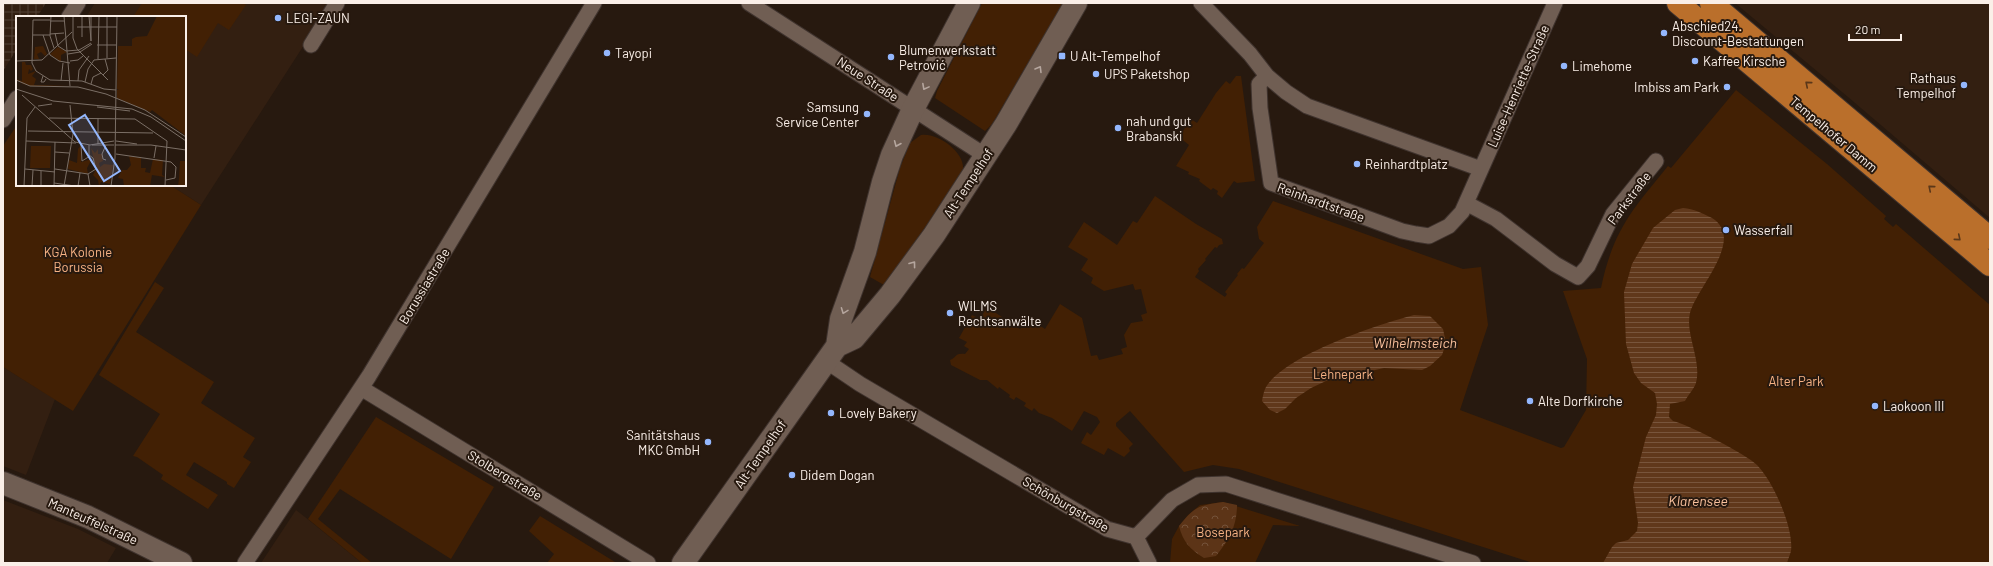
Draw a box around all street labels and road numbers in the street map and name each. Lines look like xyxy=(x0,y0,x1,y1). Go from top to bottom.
street label: Luise-Henriette-Straße xyxy=(1484,22,1552,150)
street label: Neue Straße xyxy=(834,53,902,105)
street label: Tempelhofer Damm xyxy=(1787,93,1881,175)
street label: Alt-Tempelhof xyxy=(940,145,997,221)
street label: Parkstraße xyxy=(1604,168,1654,228)
street label: Reinhardtstraße xyxy=(1275,179,1367,225)
street label: Borussiastraße xyxy=(395,245,453,327)
street label: Alt-Tempelhof xyxy=(731,417,790,491)
street label: Stolbergstraße xyxy=(465,446,545,504)
street label: Schönburgstraße xyxy=(1020,473,1112,535)
street label: Manteuffelstraße xyxy=(46,494,140,548)

